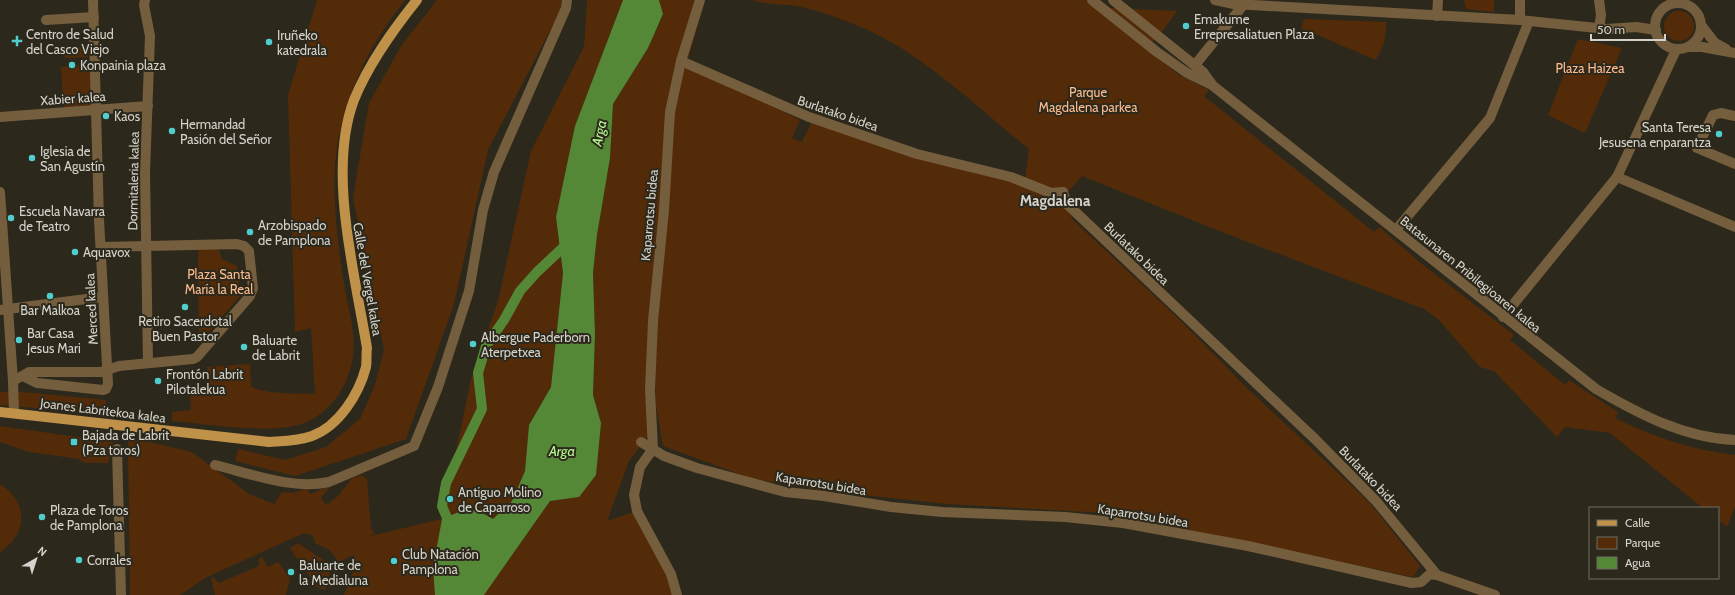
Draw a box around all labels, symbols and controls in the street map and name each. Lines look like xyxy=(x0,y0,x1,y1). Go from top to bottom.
place label: Emakume Errepresaliatuen Plaza xyxy=(1194,11,1315,42)
scale bar xyxy=(1591,16,1665,42)
marker: Emakume Errepresaliatuen Plaza xyxy=(1181,21,1191,31)
text: 50 m xyxy=(1597,22,1625,37)
place label: Centro de Salud del Casco Viejo xyxy=(26,26,114,58)
place label: Iruñeko katedrala xyxy=(277,27,327,58)
marker: Centro de Salud del Casco Viejo xyxy=(11,35,23,47)
marker: Iruñeko katedrala xyxy=(264,37,274,47)
place label: Konpainia plaza xyxy=(80,57,166,73)
marker: Konpainia plaza xyxy=(67,60,77,70)
park label: Plaza Haizea xyxy=(1556,60,1625,76)
park label: Parque Magdalena parkea xyxy=(1039,84,1138,115)
street label: Xabier kalea xyxy=(40,88,107,108)
street label: Burlatako bidea xyxy=(796,92,881,135)
place label: Kaos xyxy=(114,108,141,124)
marker: Kaos xyxy=(101,111,111,121)
place label: Hermandad Pasión del Señor xyxy=(180,116,273,147)
water label: Arga xyxy=(587,118,611,149)
place label: Santa Teresa Jesusena enparantza xyxy=(1598,119,1712,150)
marker: Hermandad Pasión del Señor xyxy=(167,126,177,136)
marker: Santa Teresa Jesusena enparantza xyxy=(1714,129,1724,139)
street label: Dormitaleria kalea xyxy=(124,131,142,231)
place label: Iglesia de San Agustín xyxy=(40,143,105,174)
marker: Iglesia de San Agustín xyxy=(27,153,37,163)
street label: Kaparrotsu bidea xyxy=(637,168,661,261)
district label: Magdalena xyxy=(1020,192,1091,210)
place label: Escuela Navarra de Teatro xyxy=(19,203,106,234)
street label: Batasunaren Pribilegioaren kalea xyxy=(1397,212,1545,336)
marker: Escuela Navarra de Teatro xyxy=(6,213,16,223)
place label: Arzobispado de Pamplona xyxy=(258,217,331,248)
street label: Burlatako bidea xyxy=(1101,218,1173,288)
street label: Calle del Vergel kalea xyxy=(350,221,386,338)
marker: Arzobispado de Pamplona xyxy=(245,227,255,237)
place label: Aquavox xyxy=(83,244,131,260)
marker: Aquavox xyxy=(70,247,80,257)
park label: Plaza Santa María la Real xyxy=(185,266,253,297)
street label: Merced kalea xyxy=(81,272,101,345)
marker: Bar Malkoa xyxy=(45,291,55,301)
place label: Bar Malkoa xyxy=(20,302,81,318)
marker: Retiro Sacerdotal Buen Pastor xyxy=(180,302,190,312)
place label: Retiro Sacerdotal Buen Pastor xyxy=(138,313,232,344)
place label: Bar Casa Jesus Mari xyxy=(26,325,81,356)
place label: Albergue Paderborn Aterpetxea xyxy=(481,329,590,360)
place label: Baluarte de Labrit xyxy=(252,332,301,363)
marker: Bar Casa Jesus Mari xyxy=(14,335,24,345)
marker: Albergue Paderborn Aterpetxea xyxy=(468,339,478,349)
marker: Baluarte de Labrit xyxy=(239,342,249,352)
place label: Frontón Labrit Pilotalekua xyxy=(166,366,244,397)
marker: Frontón Labrit Pilotalekua xyxy=(153,376,163,386)
street label: Joanes Labritekoa kalea xyxy=(38,394,167,426)
place label: Bajada de Labrit (Pza toros) xyxy=(82,427,170,458)
marker: Bajada de Labrit (Pza toros) xyxy=(69,437,79,447)
water label: Arga xyxy=(548,442,575,460)
street label: Burlatako bidea xyxy=(1336,442,1406,514)
street label: Kaparrotsu bidea xyxy=(774,468,868,498)
place label: Antiguo Molino de Caparroso xyxy=(458,484,541,515)
marker: Antiguo Molino de Caparroso xyxy=(445,494,455,504)
street label: Kaparrotsu bidea xyxy=(1096,500,1190,530)
place label: Plaza de Toros de Pamplona xyxy=(50,502,129,533)
legend xyxy=(1589,507,1719,579)
marker: Plaza de Toros de Pamplona xyxy=(37,512,47,522)
text: Calle xyxy=(1625,515,1650,530)
text: Parque xyxy=(1625,535,1660,550)
north arrow xyxy=(16,539,56,579)
text: N xyxy=(35,543,50,559)
place label: Club Natación Pamplona xyxy=(402,546,479,577)
place label: Corrales xyxy=(87,552,132,568)
marker: Corrales xyxy=(74,555,84,565)
text: Agua xyxy=(1625,555,1651,570)
marker: Club Natación Pamplona xyxy=(389,556,399,566)
place label: Baluarte de la Medialuna xyxy=(299,557,369,588)
marker: Baluarte de la Medialuna xyxy=(286,567,296,577)

